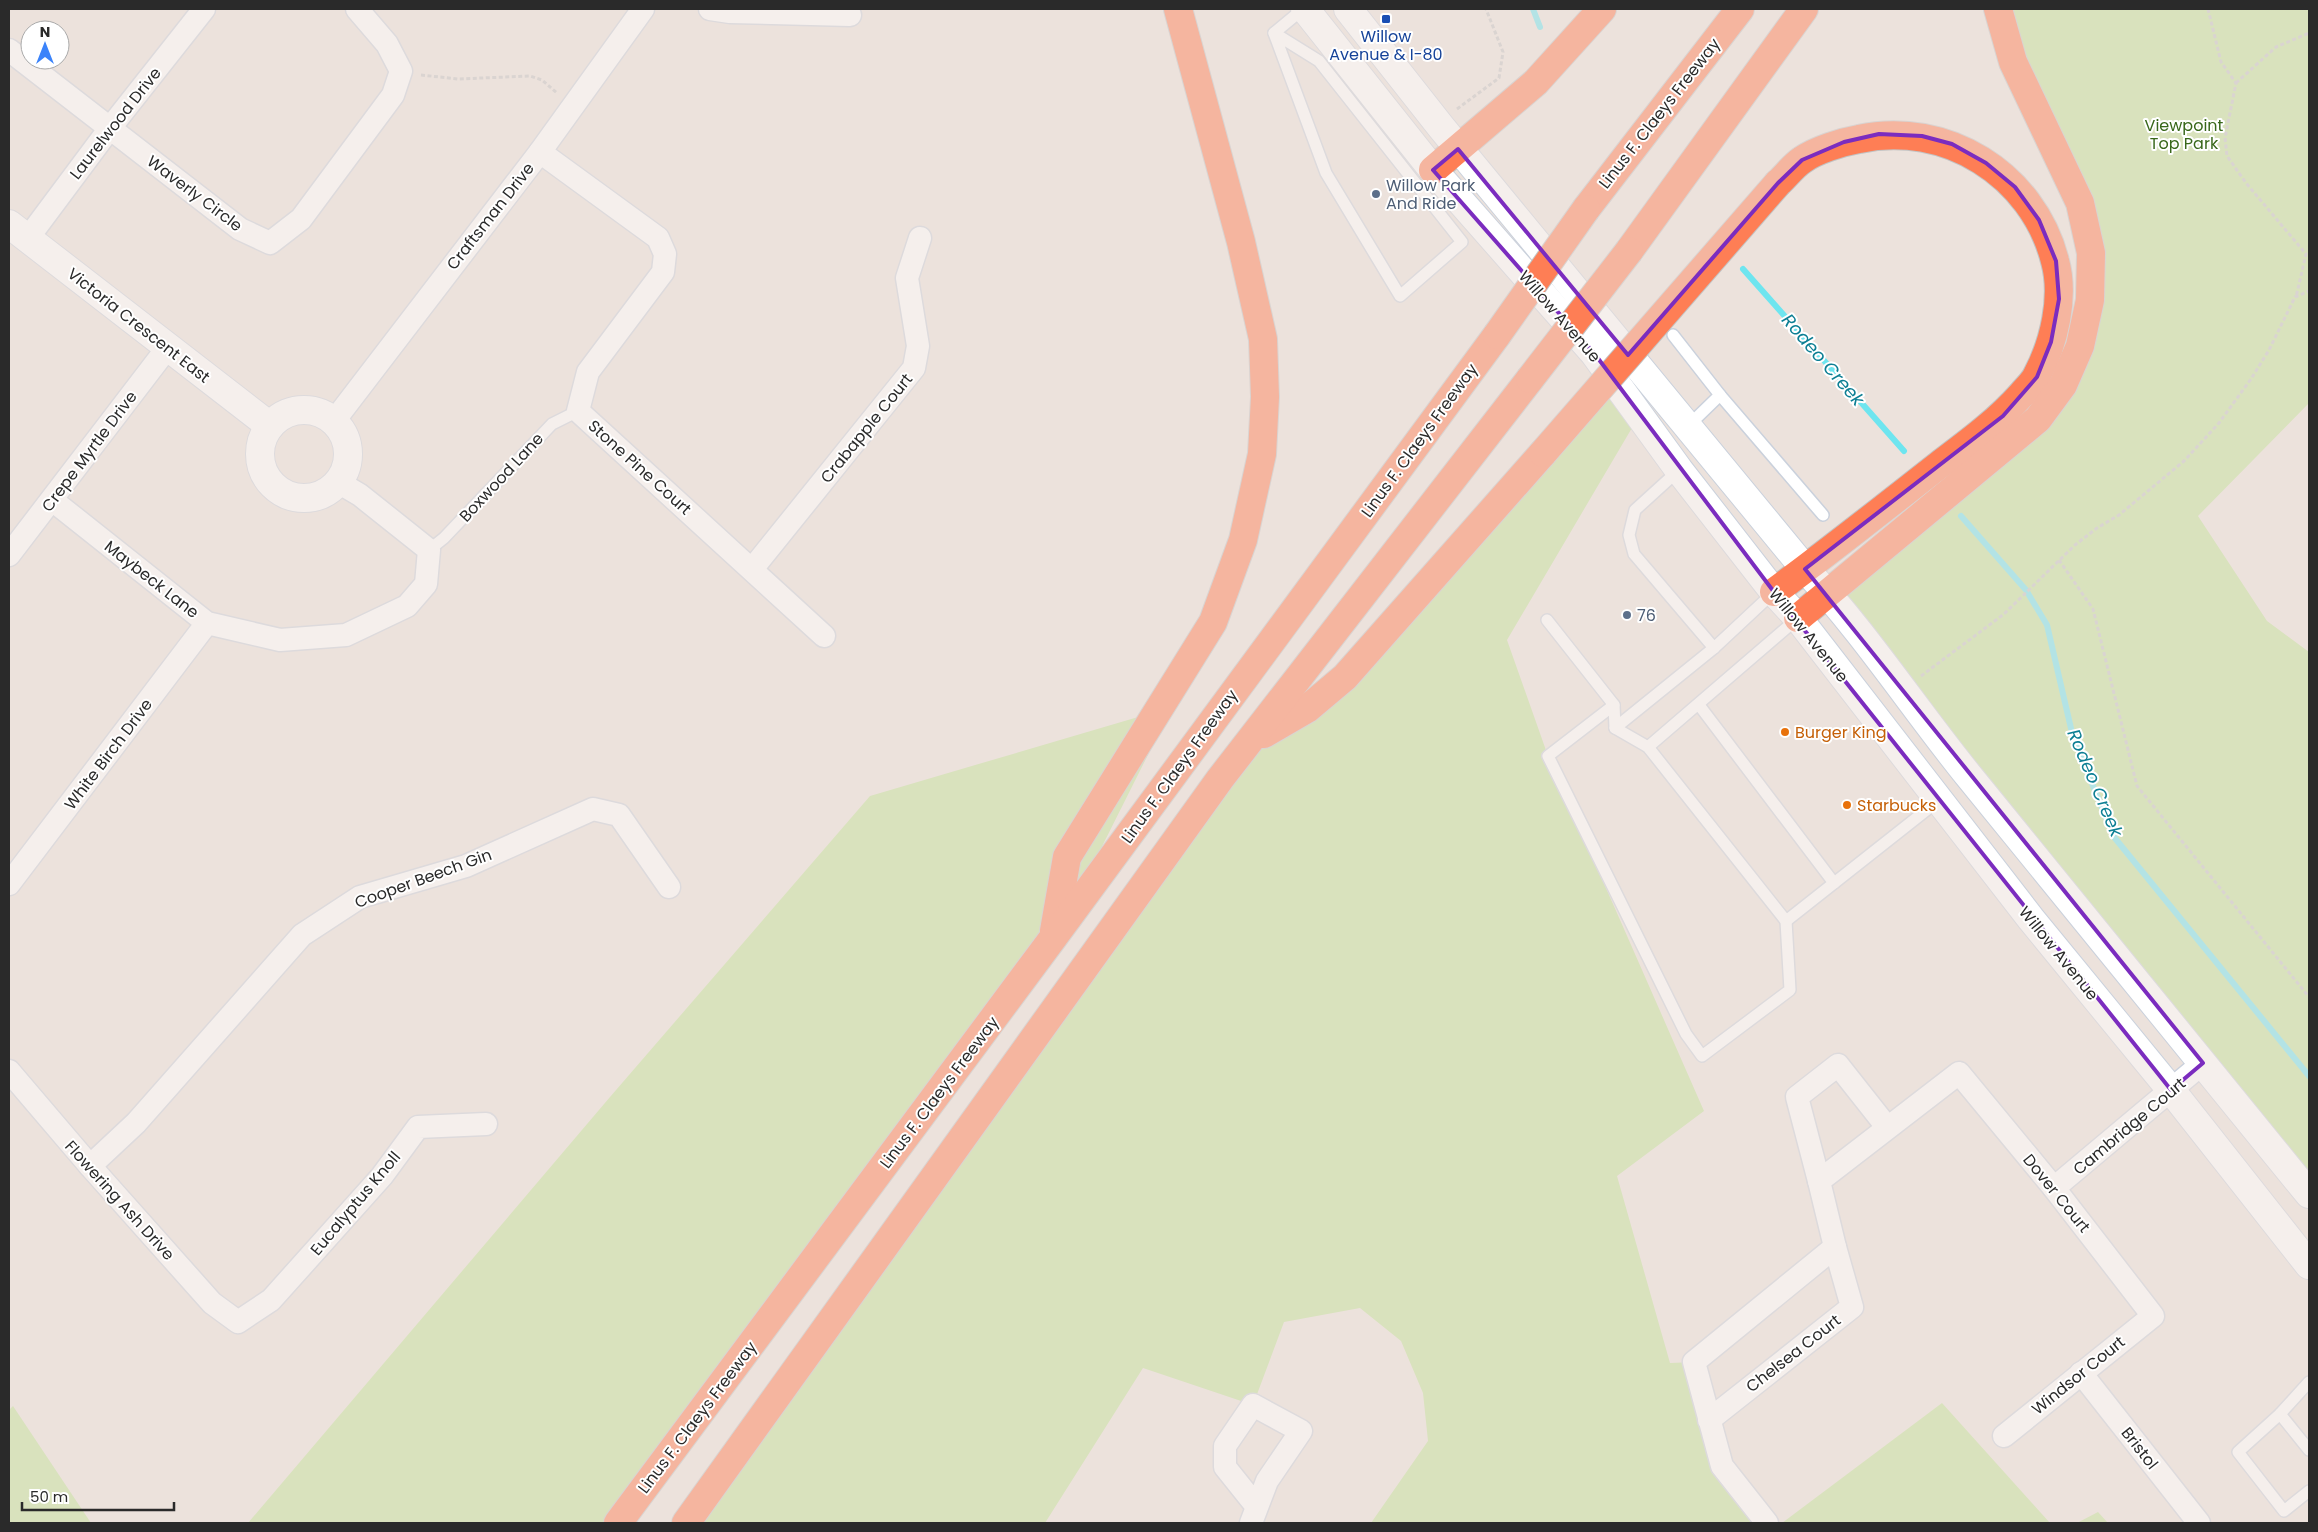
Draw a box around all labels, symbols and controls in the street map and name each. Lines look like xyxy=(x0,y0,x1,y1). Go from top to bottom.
marker: Willow Avenue & I-80 xyxy=(1380,13,1392,25)
north arrow xyxy=(20,20,70,70)
text: N xyxy=(40,22,50,42)
place label: Willow Avenue & I-80 xyxy=(1329,25,1443,66)
street label: Linus F. Claeys Freeway xyxy=(1593,33,1725,193)
street label: Laurelwood Drive xyxy=(64,62,167,184)
park label: Viewpoint Top Park xyxy=(2145,114,2224,155)
street label: Waverly Circle xyxy=(142,150,247,237)
street label: Craftsman Drive xyxy=(441,158,540,275)
place label: Willow Park And Ride xyxy=(1386,174,1476,215)
marker: Willow Park And Ride xyxy=(1370,188,1382,200)
street label: Victoria Crescent East xyxy=(63,262,215,389)
street label: Willow Avenue xyxy=(1513,265,1606,367)
water label: Rodeo Creek xyxy=(1776,308,1871,412)
street label: Linus F. Claeys Freeway xyxy=(1356,359,1483,522)
street label: Crabapple Court xyxy=(815,368,918,488)
street label: Crepe Myrtle Drive xyxy=(36,386,143,517)
street label: Stone Pine Court xyxy=(583,415,697,520)
street label: Boxwood Lane xyxy=(454,428,549,527)
street label: Maybeck Lane xyxy=(100,535,204,624)
street label: Willow Avenue xyxy=(1763,583,1854,687)
place label: 76 xyxy=(1637,604,1656,627)
marker: 76 xyxy=(1621,609,1633,621)
street label: Linus F. Claeys Freeway xyxy=(1116,685,1243,848)
street label: White Birch Drive xyxy=(59,694,158,815)
place label: Burger King xyxy=(1795,721,1887,744)
water label: Rodeo Creek xyxy=(2062,725,2130,841)
marker: Burger King xyxy=(1779,726,1791,738)
place label: Starbucks xyxy=(1857,794,1936,817)
marker: Starbucks xyxy=(1841,799,1853,811)
street label: Cooper Beech Gin xyxy=(351,843,495,914)
street label: Willow Avenue xyxy=(2013,901,2104,1005)
street label: Linus F. Claeys Freeway xyxy=(875,1011,1004,1173)
street label: Cambridge Court xyxy=(2068,1072,2191,1180)
street label: Flowering Ash Drive xyxy=(59,1135,180,1265)
street label: Eucalyptus Knoll xyxy=(305,1146,406,1260)
street label: Dover Court xyxy=(2018,1149,2096,1238)
street label: Chelsea Court xyxy=(1741,1309,1846,1398)
street label: Windsor Court xyxy=(2027,1330,2130,1420)
street label: Linus F. Claeys Freeway xyxy=(633,1336,762,1498)
street label: Bristol xyxy=(2116,1422,2163,1474)
scale bar xyxy=(22,1480,175,1512)
text: 50 m xyxy=(30,1486,68,1507)

